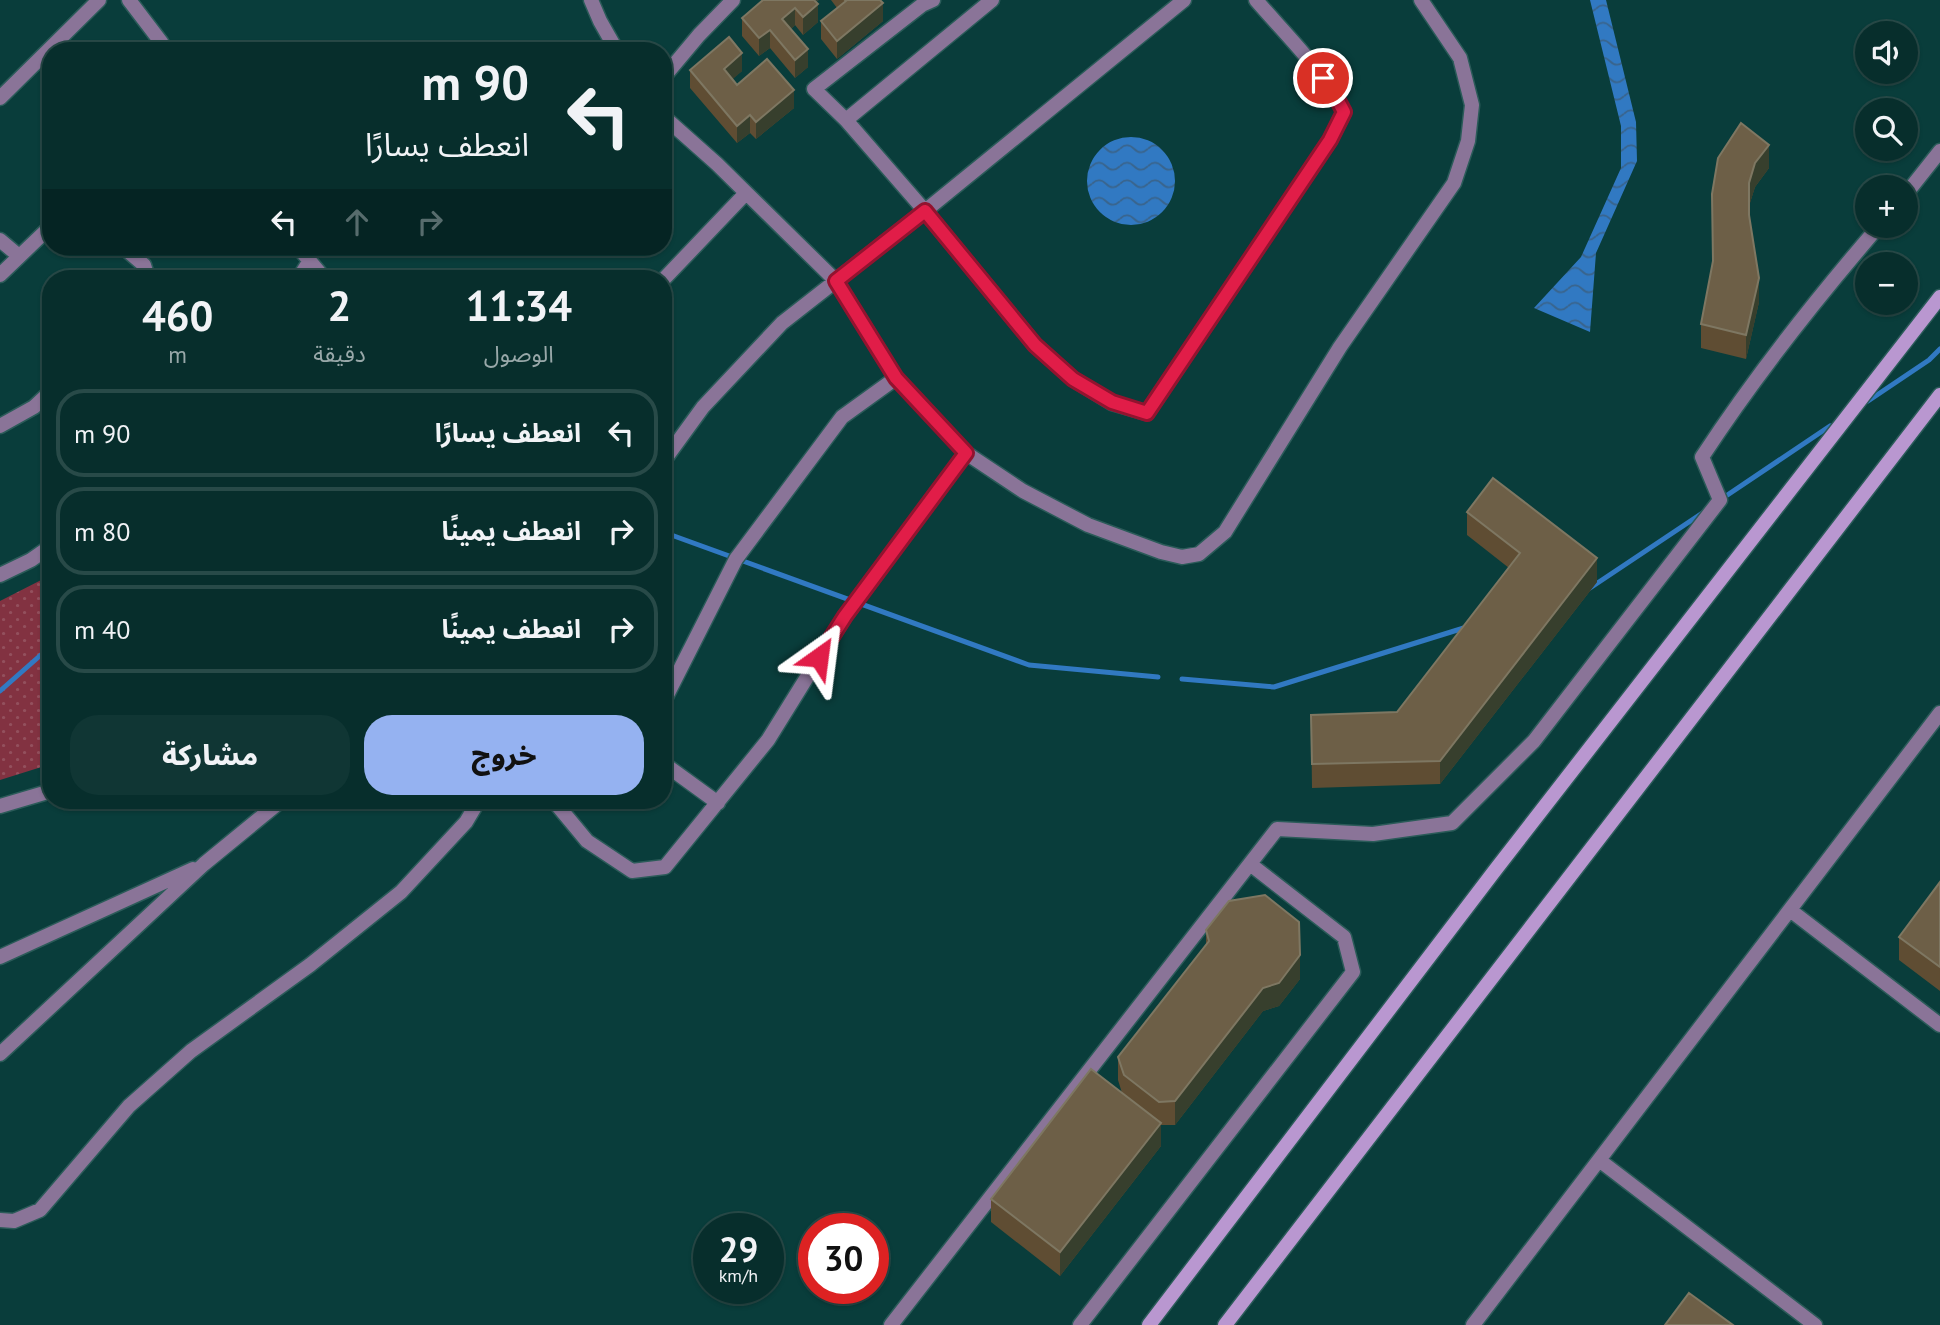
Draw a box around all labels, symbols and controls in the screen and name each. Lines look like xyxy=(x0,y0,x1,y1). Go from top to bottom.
map controls xyxy=(1855,21,1918,315)
button: sound xyxy=(1855,21,1918,84)
pin xyxy=(1293,48,1353,108)
text: 90 m xyxy=(422,50,529,114)
icon: arrive xyxy=(1304,59,1342,97)
icon: left xyxy=(553,70,644,161)
button: search xyxy=(1855,98,1918,161)
text: انعطف يسارًا xyxy=(365,123,529,165)
button: + xyxy=(1855,175,1918,238)
icon: left xyxy=(265,203,303,241)
icon: ahead xyxy=(338,203,376,241)
icon: right xyxy=(411,203,449,241)
button: − xyxy=(1855,252,1918,315)
text: 2 xyxy=(328,278,351,333)
text: 11:34 xyxy=(466,278,572,333)
text: 460 xyxy=(142,288,213,343)
text: دقيقة xyxy=(313,339,366,368)
text: الوصول xyxy=(484,339,554,368)
text: m xyxy=(168,340,187,369)
icon: left xyxy=(602,414,640,452)
text: انعطف يسارًا xyxy=(435,416,581,449)
text: 90 m xyxy=(74,417,130,450)
icon: right xyxy=(602,512,640,550)
text: انعطف يمينًا xyxy=(441,514,581,547)
text: 80 m xyxy=(74,515,130,548)
icon: right xyxy=(602,610,640,648)
text: انعطف يمينًا xyxy=(441,612,581,645)
text: 40 m xyxy=(74,613,130,646)
position arrow xyxy=(782,620,856,694)
button: مشاركة xyxy=(70,715,350,795)
button: خروج xyxy=(364,715,644,795)
speed limit sign: 30 xyxy=(798,1213,889,1304)
text: 29 xyxy=(719,1226,758,1272)
text: km/h xyxy=(719,1264,758,1287)

